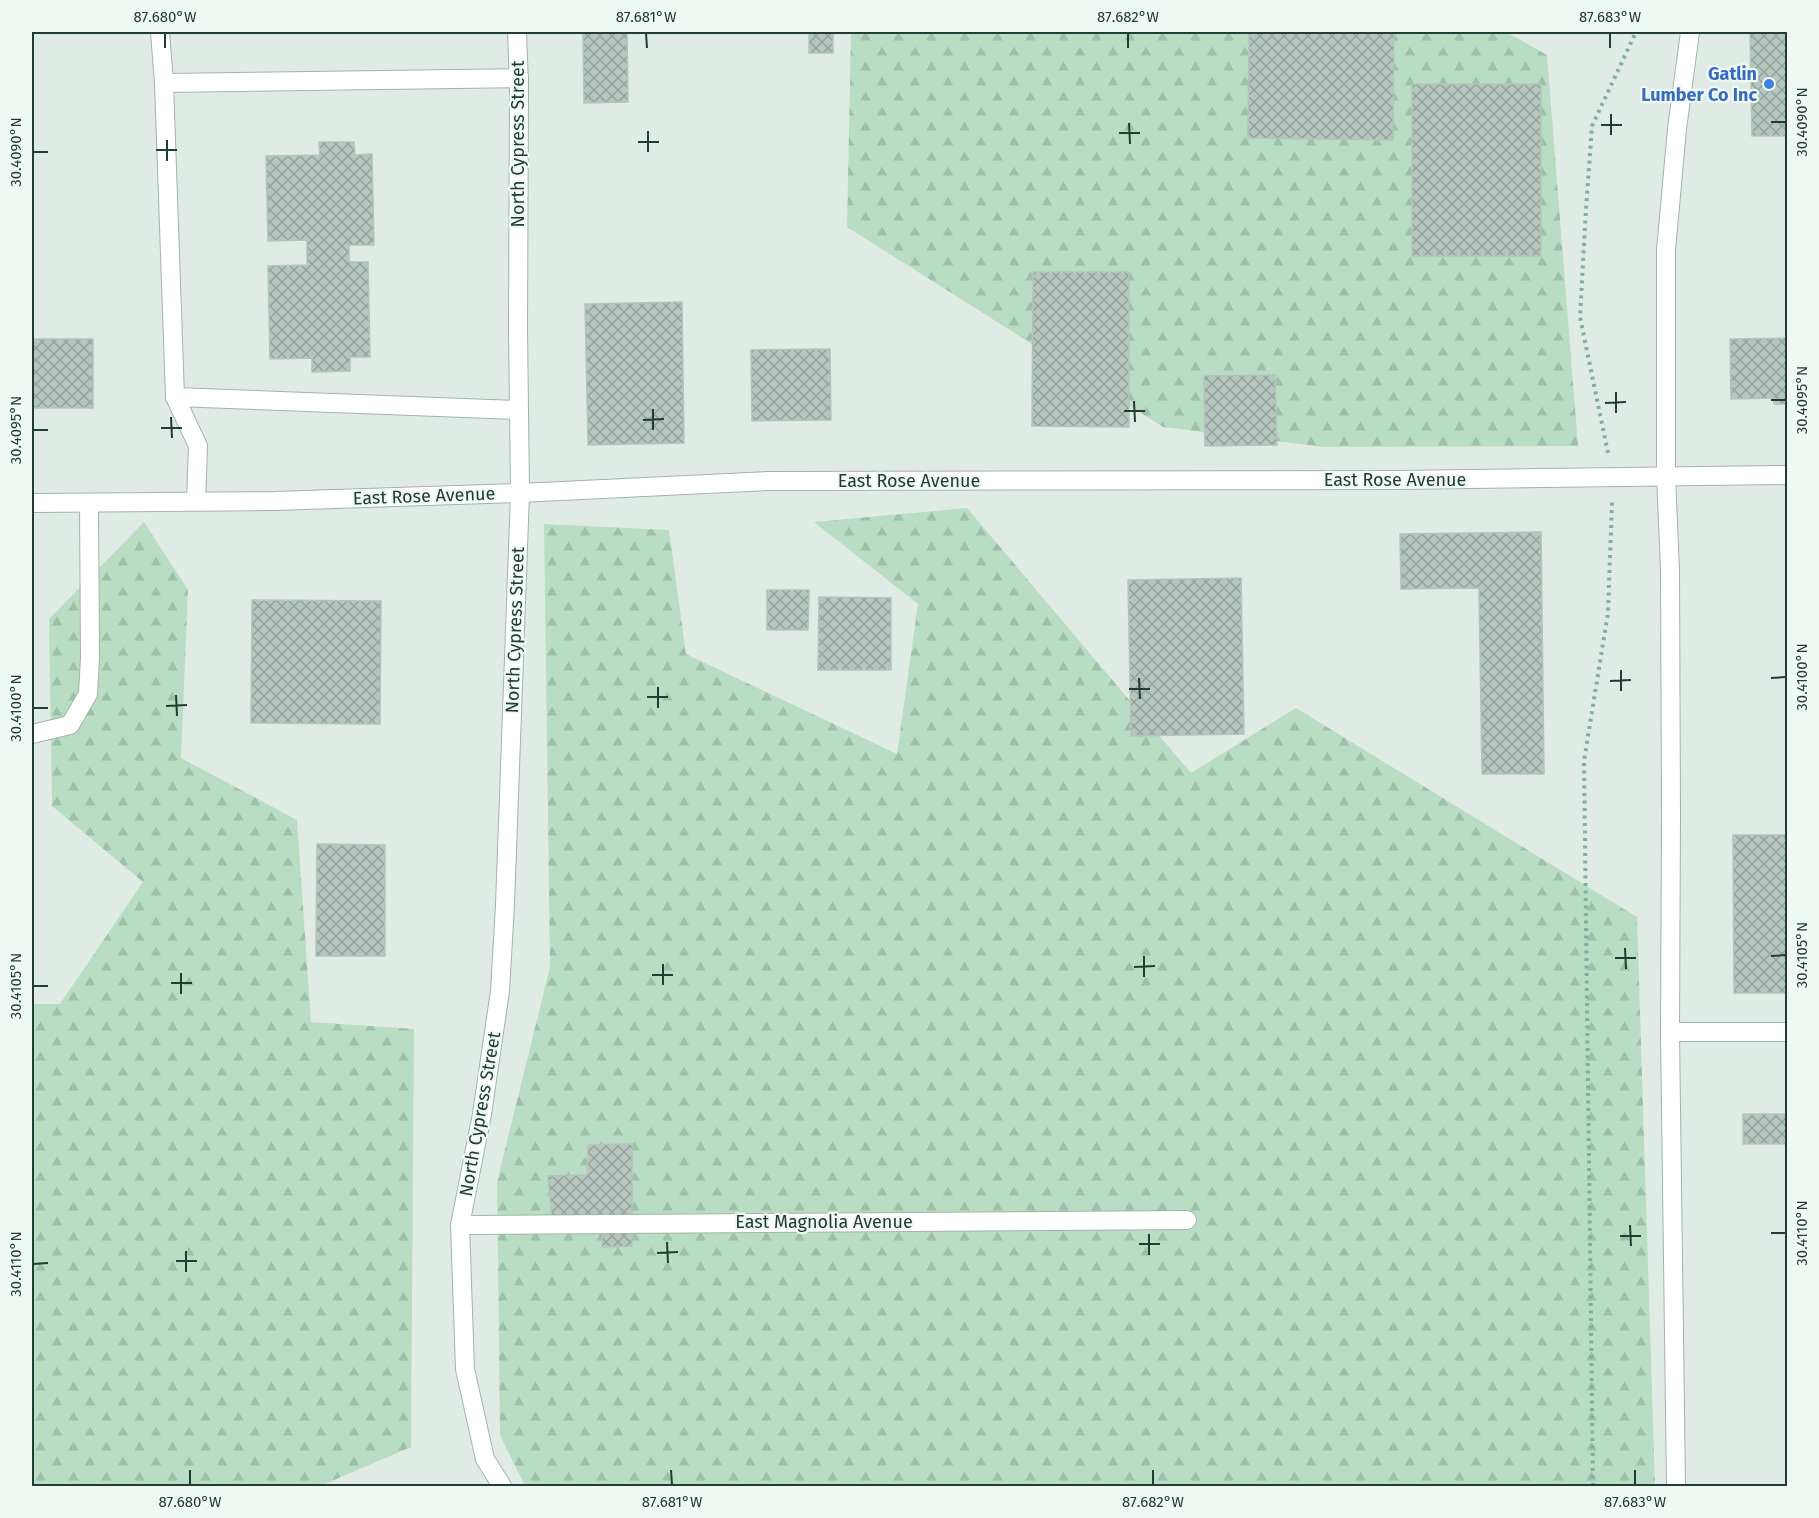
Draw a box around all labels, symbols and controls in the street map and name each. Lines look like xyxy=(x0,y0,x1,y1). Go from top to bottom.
text: 87.680°W xyxy=(133,8,197,26)
text: 87.681°W xyxy=(616,8,677,26)
text: 87.682°W xyxy=(1097,8,1160,26)
text: 87.683°W xyxy=(1579,8,1642,26)
street label: North Cypress Street xyxy=(507,60,529,227)
place label: Gatlin Lumber Co Inc xyxy=(1641,63,1757,106)
marker: Gatlin Lumber Co Inc xyxy=(1762,77,1776,91)
text: 30.4090°N xyxy=(1793,87,1811,157)
text: 30.4090°N xyxy=(7,117,25,187)
text: 30.4095°N xyxy=(1793,366,1811,434)
text: 30.4095°N xyxy=(7,396,25,464)
street label: East Rose Avenue xyxy=(1324,469,1466,491)
street label: East Rose Avenue xyxy=(838,470,980,492)
street label: East Rose Avenue xyxy=(352,483,496,509)
street label: North Cypress Street xyxy=(501,546,529,714)
text: 30.4100°N xyxy=(1793,643,1811,711)
text: 30.4100°N xyxy=(7,674,25,742)
text: 30.4105°N xyxy=(1793,922,1811,988)
text: 30.4105°N xyxy=(7,953,25,1019)
street label: North Cypress Street xyxy=(455,1029,505,1198)
text: 30.4110°N xyxy=(1793,1200,1811,1266)
street label: East Magnolia Avenue xyxy=(735,1211,913,1233)
text: 30.4110°N xyxy=(7,1231,25,1297)
text: 87.680°W xyxy=(158,1493,222,1511)
text: 87.681°W xyxy=(642,1493,703,1511)
text: 87.682°W xyxy=(1122,1493,1185,1511)
text: 87.683°W xyxy=(1604,1493,1667,1511)

